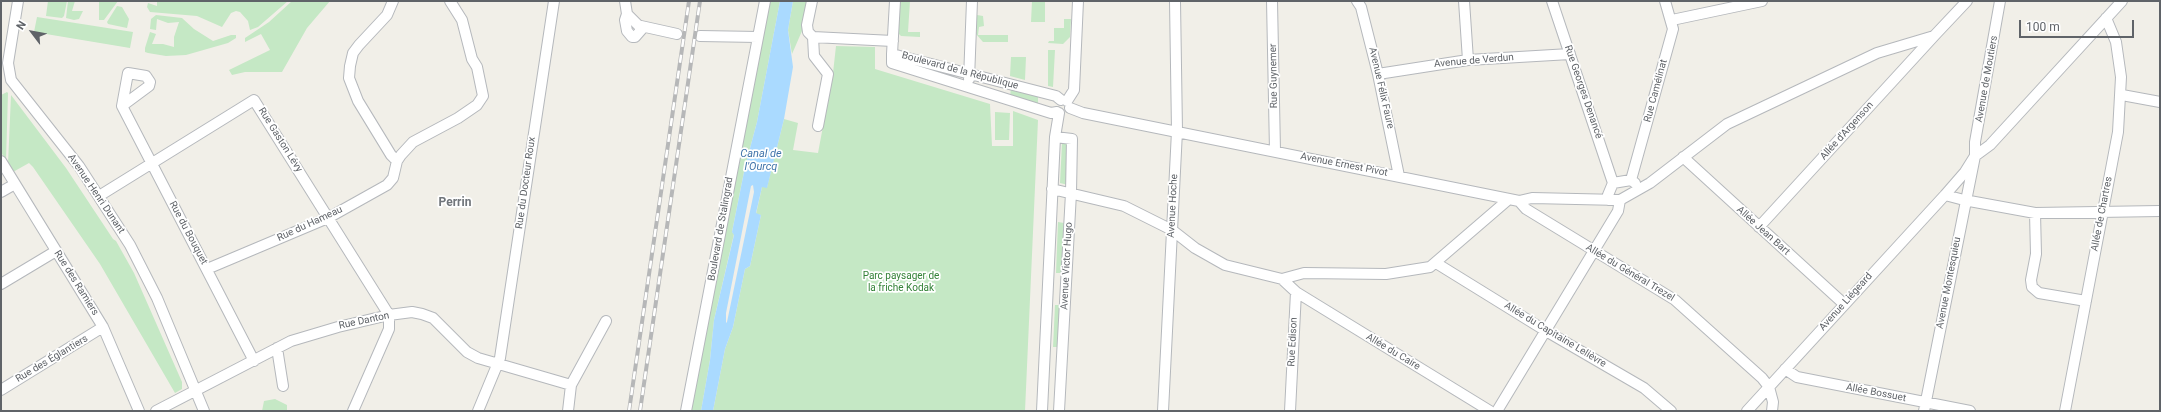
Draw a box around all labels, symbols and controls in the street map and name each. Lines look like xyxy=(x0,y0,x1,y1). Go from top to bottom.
north arrow xyxy=(12,12,52,52)
scale bar xyxy=(2021,12,2136,38)
text: N xyxy=(14,19,29,32)
text: 100 m xyxy=(2026,20,2060,34)
street label: Avenue de Moutiers xyxy=(1973,35,2001,123)
street label: Rue Guynemer xyxy=(1267,44,1281,108)
street label: Rue Georges Denancé xyxy=(1561,44,1605,140)
street label: Avenue Félix Faure xyxy=(1366,46,1396,130)
street label: Boulevard de la République xyxy=(900,50,1020,92)
street label: Avenue de Verdun xyxy=(1434,52,1514,70)
street label: Rue Camélinat xyxy=(1642,58,1670,124)
street label: Allée d'Argenson xyxy=(1818,100,1876,162)
street label: Rue Gaston Lévy xyxy=(255,105,305,175)
street label: Rue du Docteur Roux xyxy=(514,136,538,230)
water label: Canal de l'Ourcq xyxy=(740,147,782,173)
street label: Avenue Ernest Pivot xyxy=(1299,151,1389,179)
street label: Avenue Henri Dunant xyxy=(65,152,127,236)
street label: Avenue Hoche xyxy=(1165,174,1181,238)
street label: Boulevard de Stalingrad xyxy=(706,176,736,282)
street label: Allée de Chartres xyxy=(2089,176,2115,252)
district label: Perrin xyxy=(439,196,471,210)
street label: Rue du Bouquet xyxy=(166,199,210,267)
street label: Rue du Hameau xyxy=(275,204,345,244)
street label: Allée Jean Bart xyxy=(1734,204,1792,258)
street label: Avenue Victor Hugo xyxy=(1059,222,1075,310)
street label: Avenue Montesquieu xyxy=(1934,236,1964,330)
street label: Allée du Général Trezel xyxy=(1583,242,1677,304)
street label: Rue des Ramiers xyxy=(51,248,101,318)
park label: Parc paysager de la friche Kodak xyxy=(863,270,939,294)
street label: Avenue Liégeard xyxy=(1817,271,1875,333)
street label: Allée du Capitaine Lelièvre xyxy=(1502,300,1608,370)
street label: Rue Danton xyxy=(338,310,390,332)
street label: Rue Edison xyxy=(1286,317,1300,367)
street label: Allée du Caire xyxy=(1364,331,1422,373)
street label: Rue des Églantiers xyxy=(14,333,90,385)
street label: Allée Bossuet xyxy=(1845,381,1907,405)

